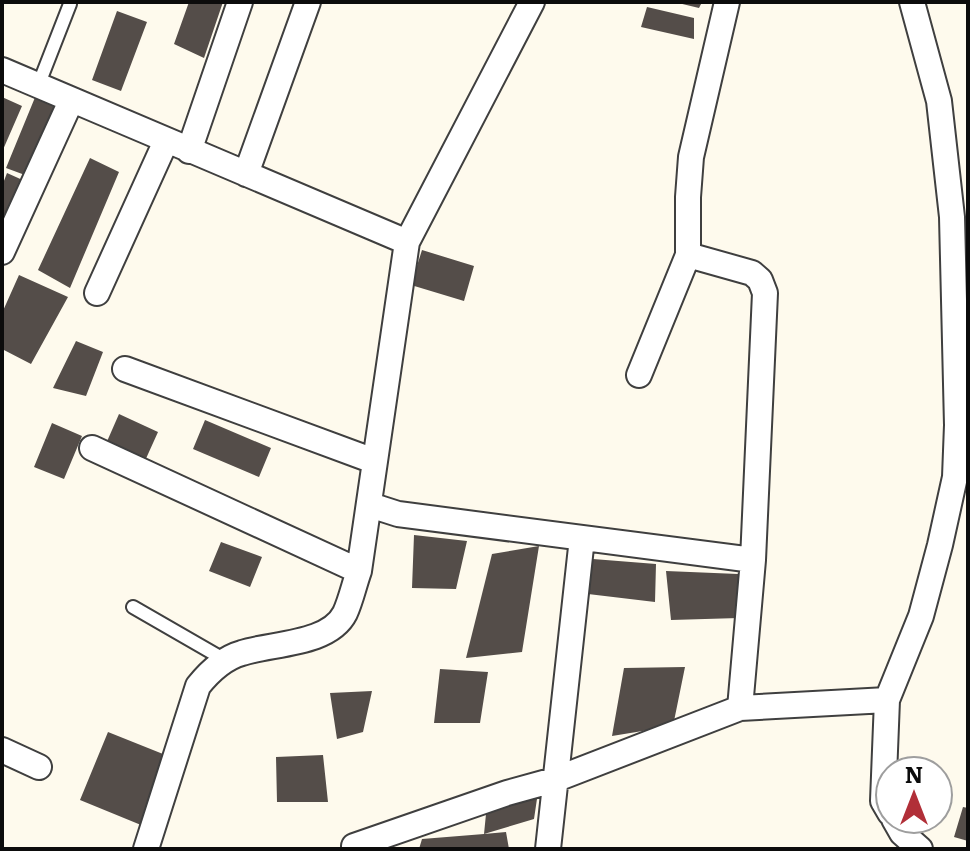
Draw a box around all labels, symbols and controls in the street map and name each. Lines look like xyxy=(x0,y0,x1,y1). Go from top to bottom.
north arrow xyxy=(874,755,954,835)
text: N xyxy=(905,757,923,790)

